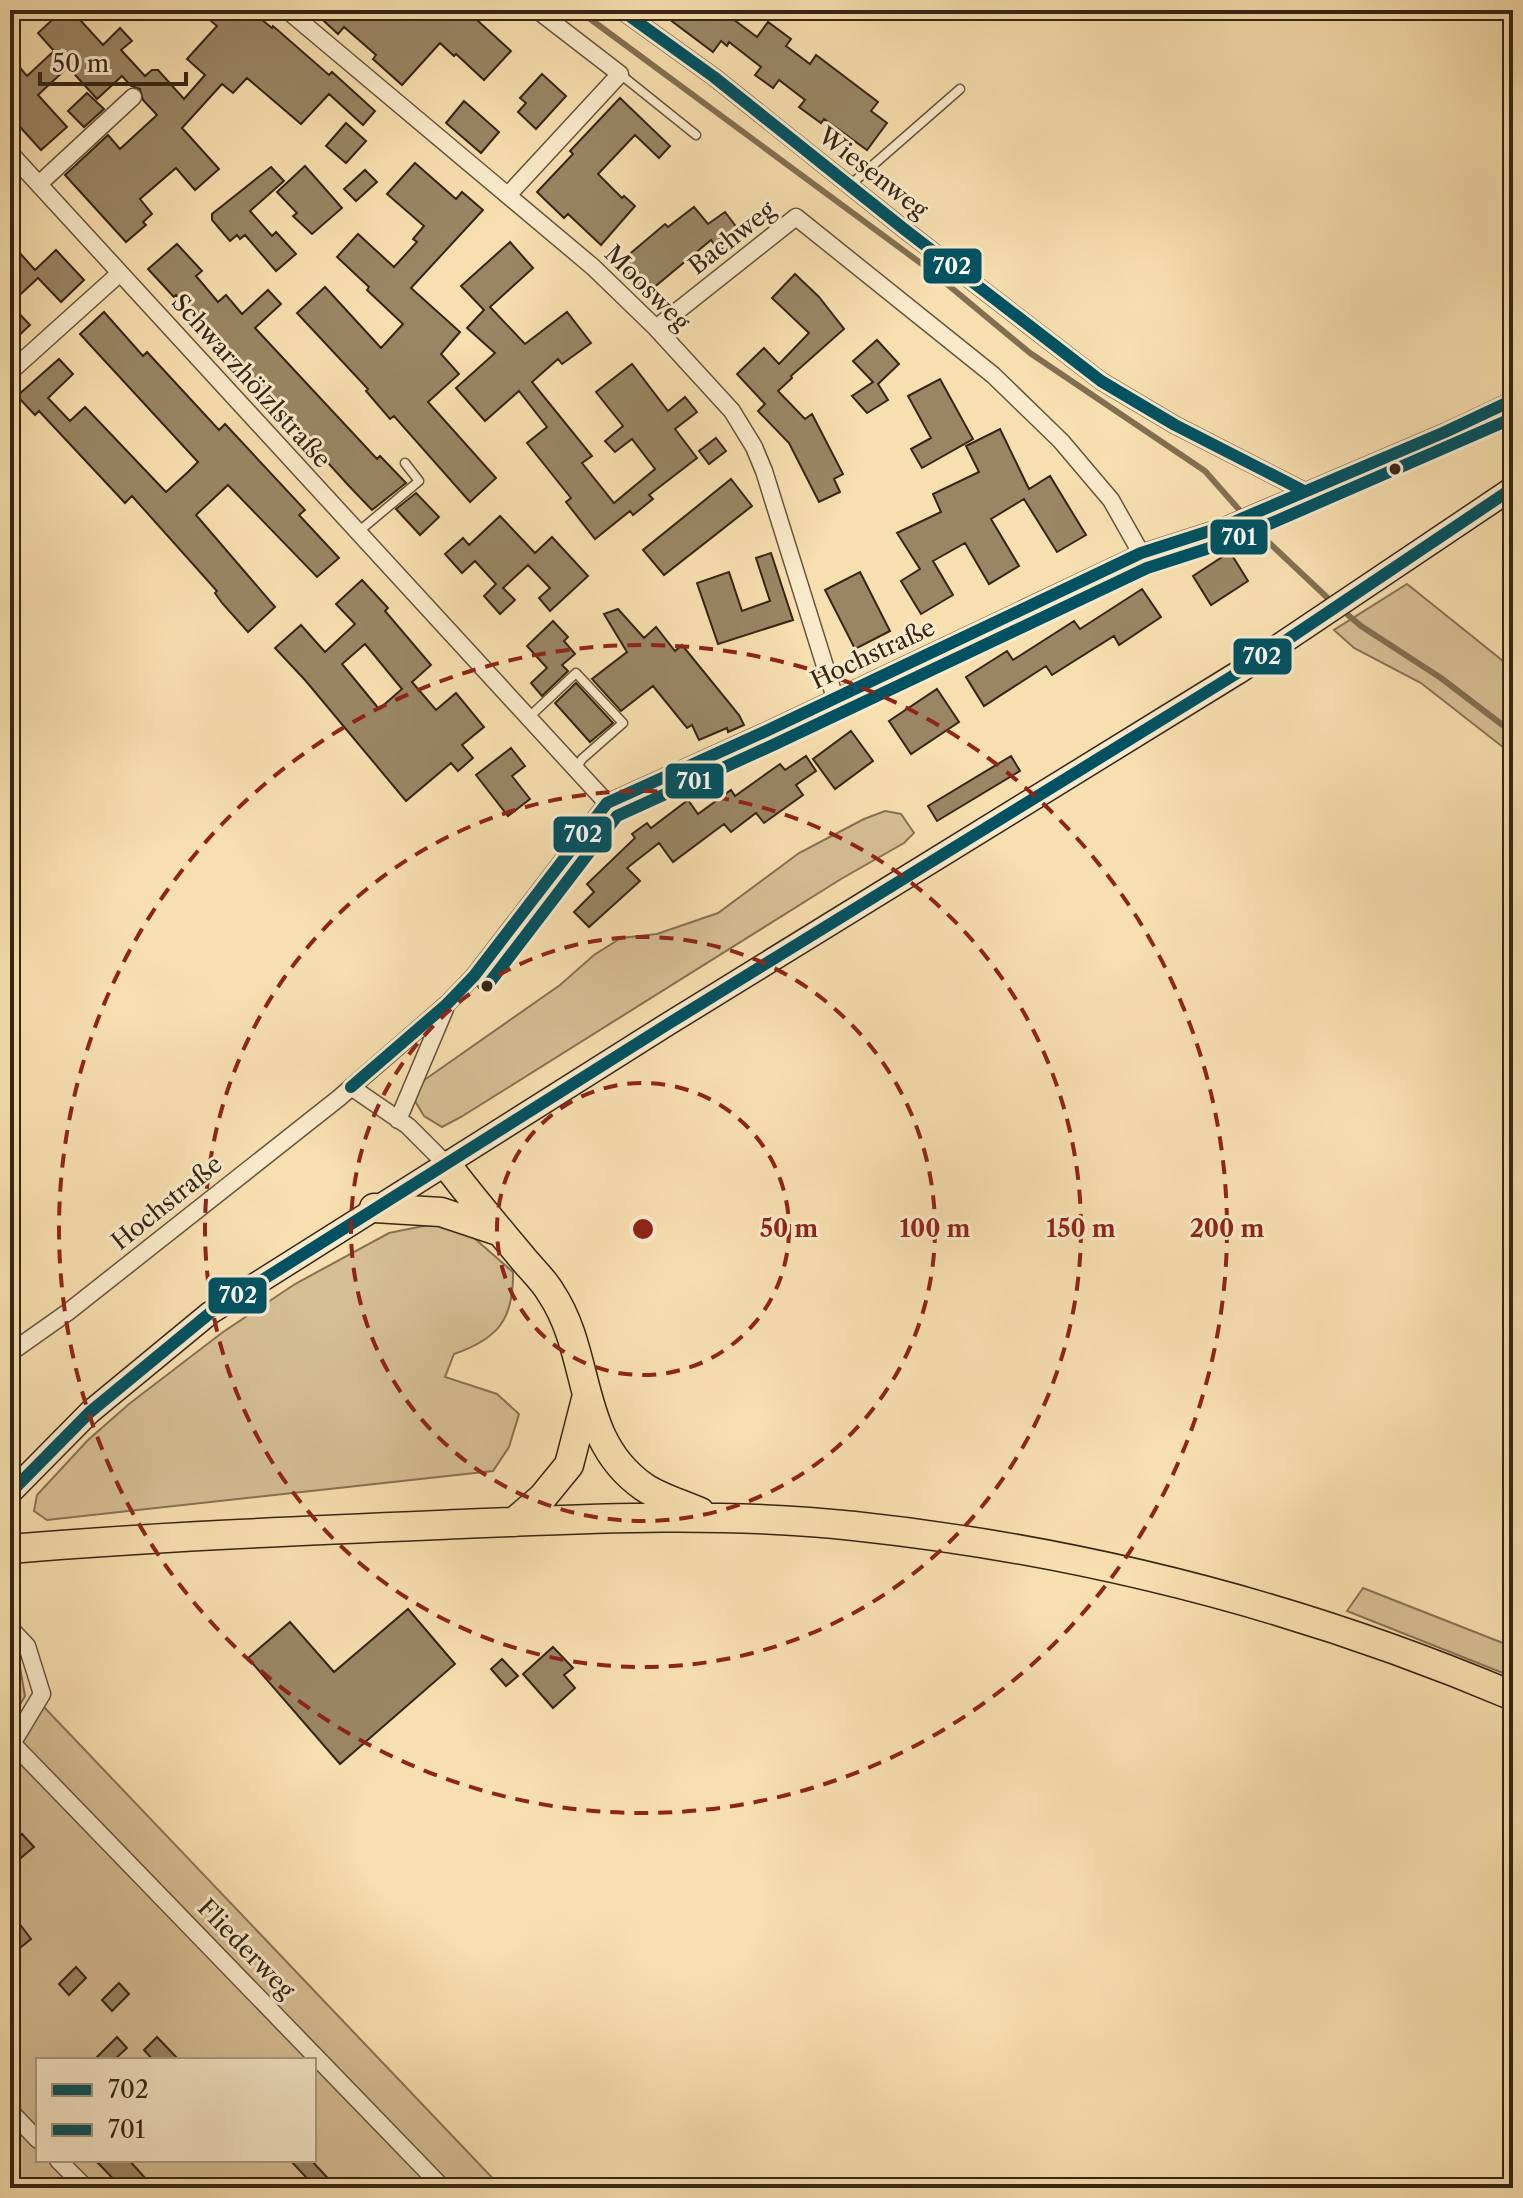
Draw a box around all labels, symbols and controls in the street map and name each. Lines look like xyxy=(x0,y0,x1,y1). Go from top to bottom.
scale bar xyxy=(40,36,186,86)
text: 50 m xyxy=(52,49,109,78)
street label: Wiesenweg xyxy=(812,120,934,224)
street label: Bachweg xyxy=(683,195,781,280)
street label: Moosweg xyxy=(599,239,696,337)
line badge: 702 xyxy=(922,247,983,285)
text: 702 xyxy=(933,253,971,280)
street label: Schwarzhölzlstraße xyxy=(166,288,337,473)
unlabelled marker xyxy=(1387,461,1403,477)
line badge: 701 xyxy=(1209,518,1269,556)
text: 701 xyxy=(1221,524,1257,551)
street label: Hochstraße xyxy=(806,612,940,695)
line badge: 702 xyxy=(1232,637,1293,676)
text: 702 xyxy=(1243,643,1281,670)
line badge: 701 xyxy=(664,762,725,800)
text: 701 xyxy=(676,768,712,795)
line badge: 702 xyxy=(552,815,613,854)
text: 702 xyxy=(564,821,602,848)
unlabelled marker xyxy=(479,978,495,994)
street label: Hochstraße xyxy=(106,1149,228,1256)
text: 50 m xyxy=(760,1214,818,1243)
text: 100 m xyxy=(899,1214,971,1243)
text: 150 m xyxy=(1046,1214,1116,1243)
text: 200 m xyxy=(1190,1214,1264,1243)
centre of rings xyxy=(629,1215,657,1243)
line badge: 702 xyxy=(207,1276,268,1315)
text: 702 xyxy=(219,1282,257,1309)
street label: Fliederweg xyxy=(192,1893,301,2005)
legend xyxy=(36,2058,316,2162)
text: 702 xyxy=(108,2075,149,2104)
text: 701 xyxy=(108,2115,145,2144)

